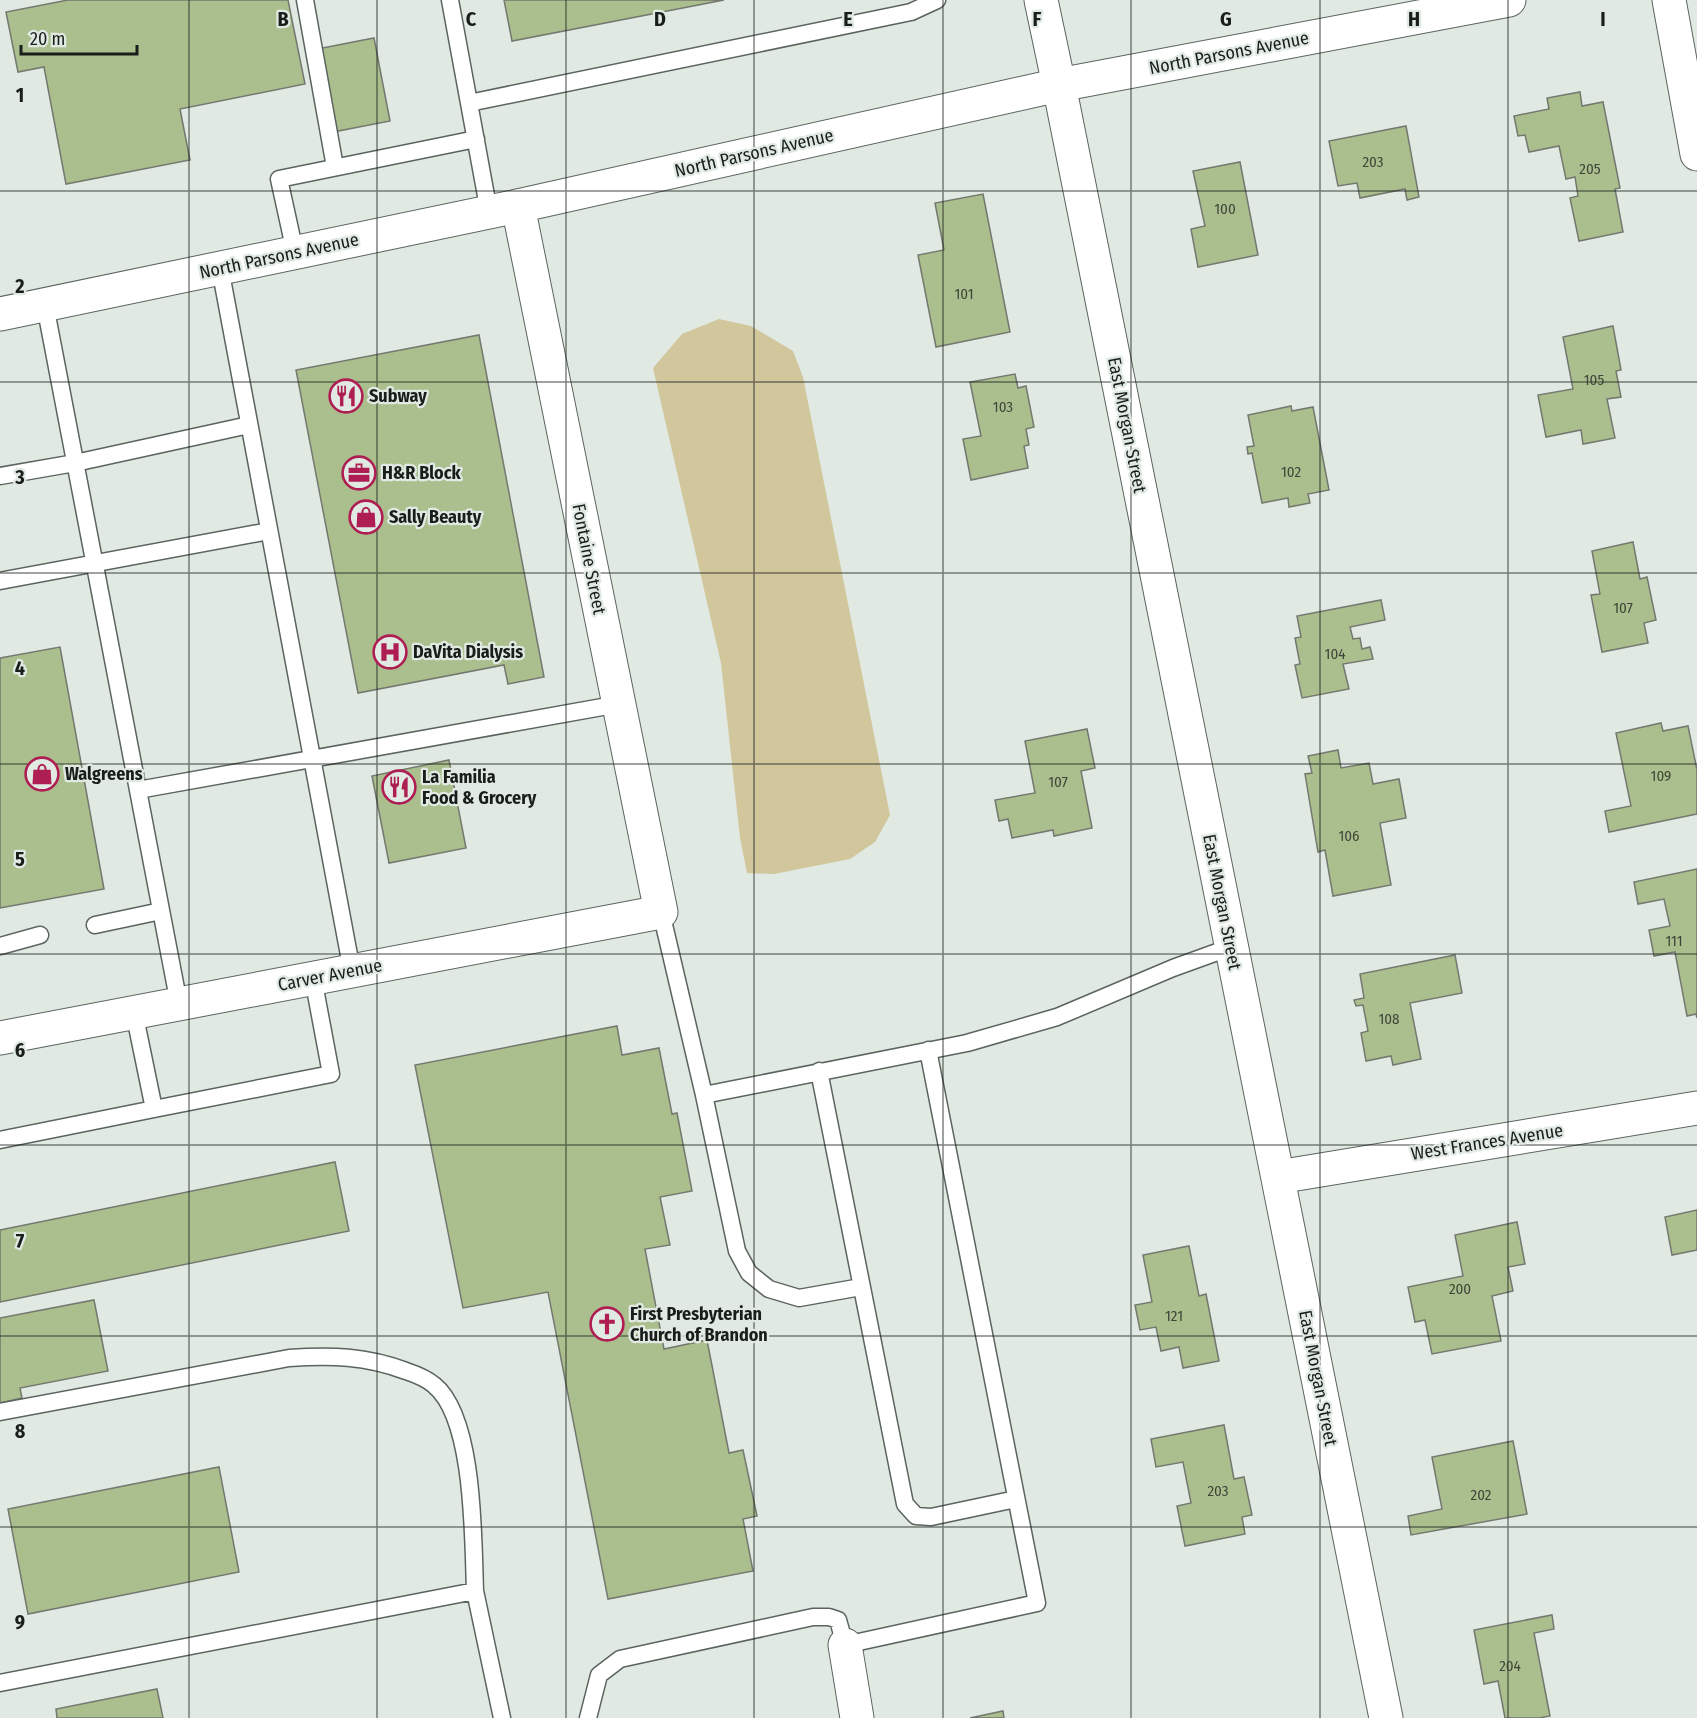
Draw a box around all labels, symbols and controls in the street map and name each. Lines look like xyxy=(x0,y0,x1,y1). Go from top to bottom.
text: B xyxy=(277,7,289,31)
text: C xyxy=(466,7,477,31)
text: D xyxy=(654,7,666,31)
text: E xyxy=(843,7,853,31)
text: F xyxy=(1033,7,1042,31)
text: G xyxy=(1220,7,1232,31)
text: H xyxy=(1408,7,1420,31)
text: I xyxy=(1600,7,1606,31)
scale bar xyxy=(21,18,136,56)
street label: North Parsons Avenue xyxy=(1147,27,1311,79)
text: 20 m xyxy=(30,28,65,50)
text: 1 xyxy=(16,83,24,107)
street label: North Parsons Avenue xyxy=(672,124,836,182)
house number: 203 xyxy=(1362,153,1384,171)
house number: 205 xyxy=(1579,160,1601,178)
house number: 100 xyxy=(1214,200,1236,218)
street label: North Parsons Avenue xyxy=(197,228,361,284)
text: 2 xyxy=(14,274,25,298)
house number: 101 xyxy=(954,285,974,303)
street label: East Morgan Street xyxy=(1103,355,1151,495)
house number: 105 xyxy=(1584,371,1604,389)
restaurant icon: Subway xyxy=(328,378,364,414)
place label: Subway xyxy=(369,385,427,407)
house number: 103 xyxy=(993,398,1013,416)
office icon: H&R Block xyxy=(341,455,377,491)
place label: H&R Block xyxy=(382,462,461,484)
house number: 102 xyxy=(1281,463,1301,481)
text: 3 xyxy=(14,465,25,489)
shop icon: Sally Beauty xyxy=(348,499,384,535)
street label: Fontaine Street xyxy=(567,502,611,616)
place label: Sally Beauty xyxy=(389,506,482,528)
house number: 107 xyxy=(1613,599,1633,617)
hospital icon: DaVita Dialysis xyxy=(372,634,408,670)
place label: DaVita Dialysis xyxy=(413,641,523,663)
house number: 104 xyxy=(1325,645,1345,663)
text: 4 xyxy=(15,656,25,680)
shop icon: Walgreens xyxy=(24,756,60,792)
place label: Walgreens xyxy=(65,763,143,785)
place label: La Familia Food & Grocery xyxy=(422,766,537,809)
house number: 109 xyxy=(1651,767,1671,785)
restaurant icon: La Familia Food & Grocery xyxy=(381,769,417,805)
house number: 107 xyxy=(1048,773,1068,791)
house number: 106 xyxy=(1338,827,1360,845)
street label: East Morgan Street xyxy=(1198,832,1246,972)
text: 5 xyxy=(15,847,25,871)
house number: 111 xyxy=(1665,932,1683,950)
street label: Carver Avenue xyxy=(276,954,384,996)
house number: 108 xyxy=(1378,1010,1400,1028)
text: 6 xyxy=(15,1038,25,1062)
street label: West Frances Avenue xyxy=(1409,1119,1565,1165)
text: 7 xyxy=(16,1229,25,1253)
house number: 200 xyxy=(1449,1280,1471,1298)
place label: First Presbyterian Church of Brandon xyxy=(630,1303,768,1346)
church icon: First Presbyterian Church of Brandon xyxy=(589,1306,625,1342)
house number: 121 xyxy=(1165,1307,1183,1325)
street label: East Morgan Street xyxy=(1294,1308,1342,1448)
text: 8 xyxy=(15,1419,26,1443)
house number: 203 xyxy=(1207,1482,1229,1500)
house number: 202 xyxy=(1471,1486,1492,1504)
text: 9 xyxy=(15,1610,25,1634)
house number: 204 xyxy=(1499,1657,1521,1675)

